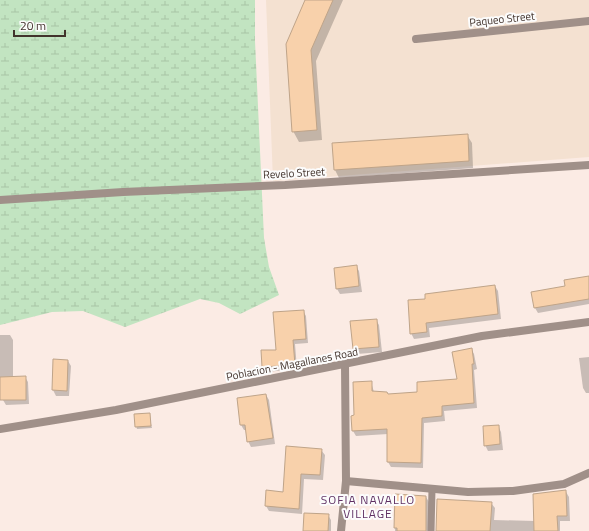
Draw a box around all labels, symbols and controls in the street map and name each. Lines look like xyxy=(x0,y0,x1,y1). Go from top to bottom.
street label: Paqueo Street xyxy=(468,8,536,30)
scale bar xyxy=(14,12,65,38)
text: 20 m xyxy=(20,16,46,35)
street label: Revelo Street xyxy=(263,163,326,183)
street label: Poblacion - Magallanes Road xyxy=(225,343,359,385)
district label: SOFIA NAVALLO VILLAGE xyxy=(321,490,415,523)

